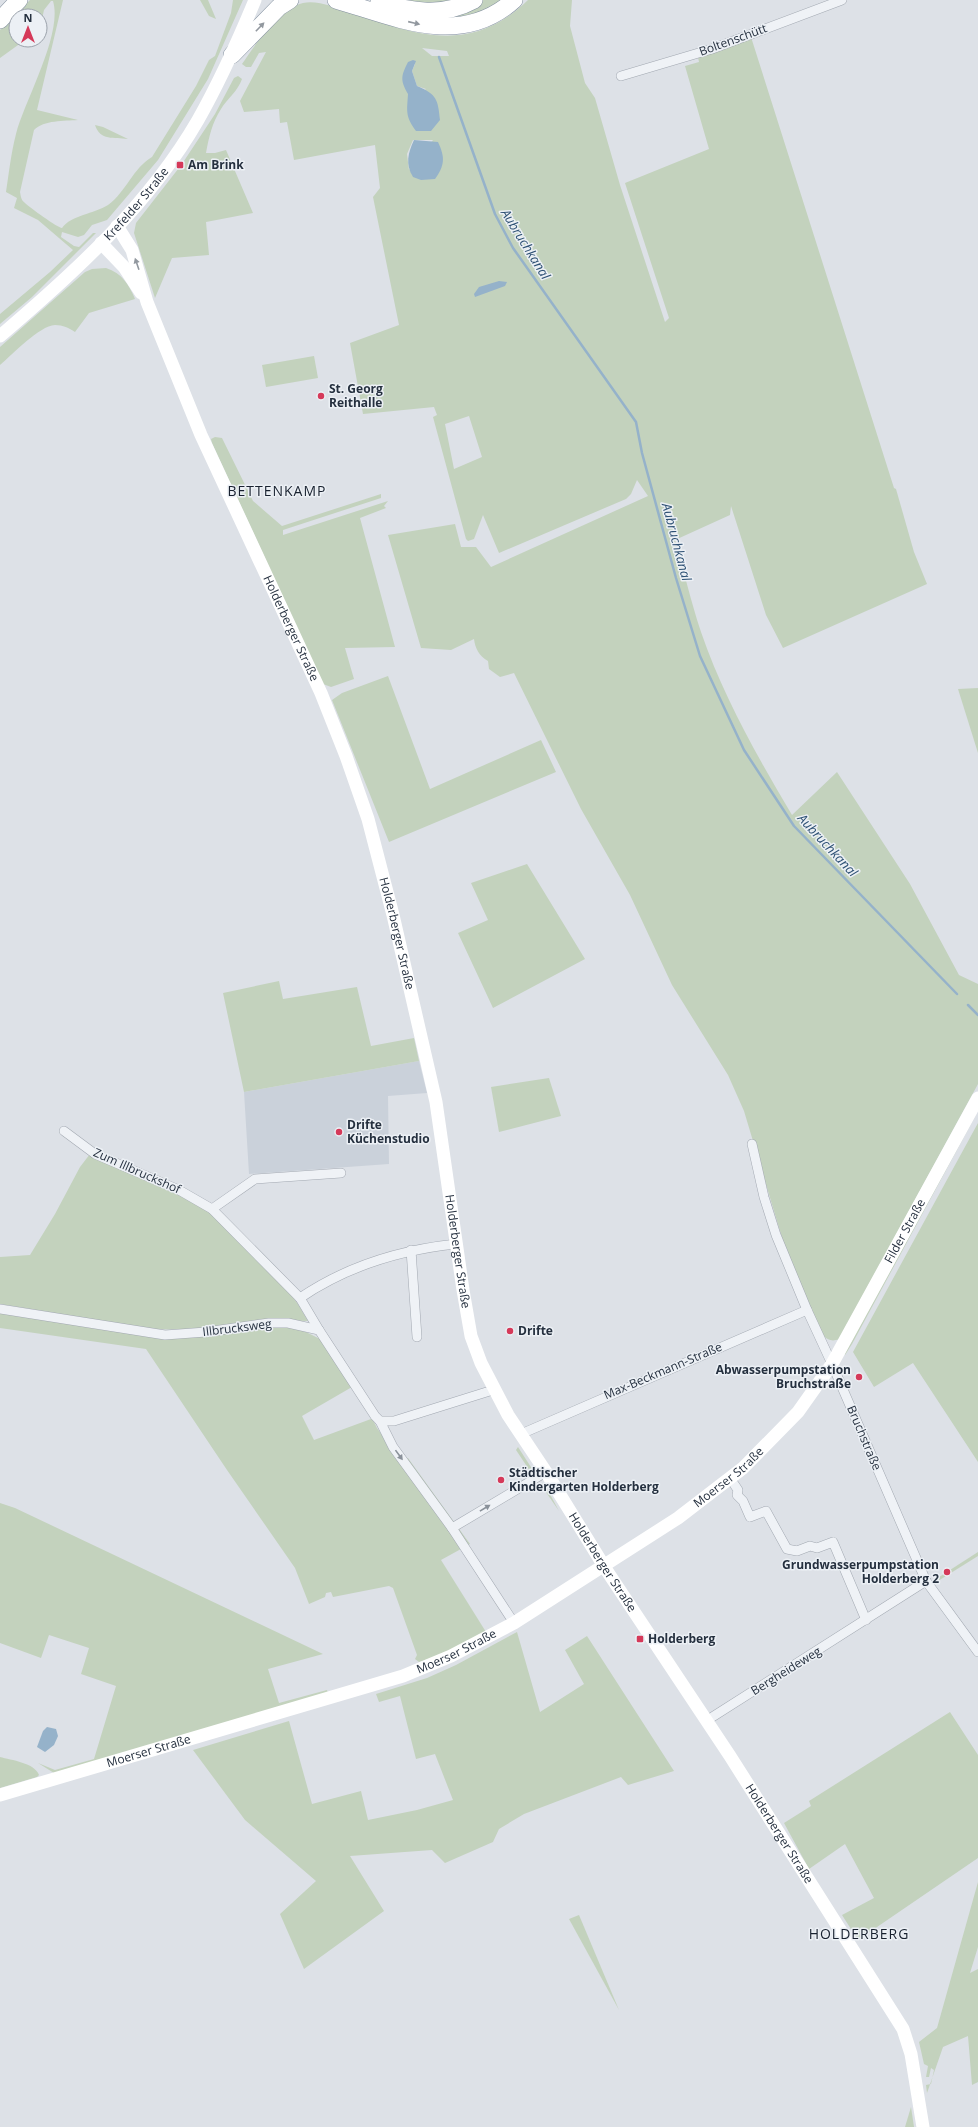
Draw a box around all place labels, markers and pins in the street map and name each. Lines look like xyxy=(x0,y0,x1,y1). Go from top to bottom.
place label: Am Brink xyxy=(188,156,244,173)
marker: Am Brink xyxy=(175,160,185,170)
place label: St. Georg Reithalle xyxy=(329,380,383,411)
marker: St. Georg Reithalle xyxy=(316,391,326,401)
place label: Drifte Küchenstudio xyxy=(347,1116,430,1147)
marker: Drifte Küchenstudio xyxy=(334,1127,344,1137)
place label: Drifte xyxy=(518,1322,553,1339)
marker: Drifte xyxy=(505,1326,515,1336)
place label: Abwasserpumpstation Bruchstraße xyxy=(716,1361,851,1392)
marker: Abwasserpumpstation Bruchstraße xyxy=(854,1372,864,1382)
place label: Städtischer Kindergarten Holderberg xyxy=(509,1464,659,1495)
marker: Städtischer Kindergarten Holderberg xyxy=(496,1475,506,1485)
place label: Grundwasserpumpstation Holderberg 2 xyxy=(782,1556,939,1587)
marker: Grundwasserpumpstation Holderberg 2 xyxy=(942,1567,952,1577)
place label: Holderberg xyxy=(648,1630,716,1647)
marker: Holderberg xyxy=(635,1634,645,1644)

